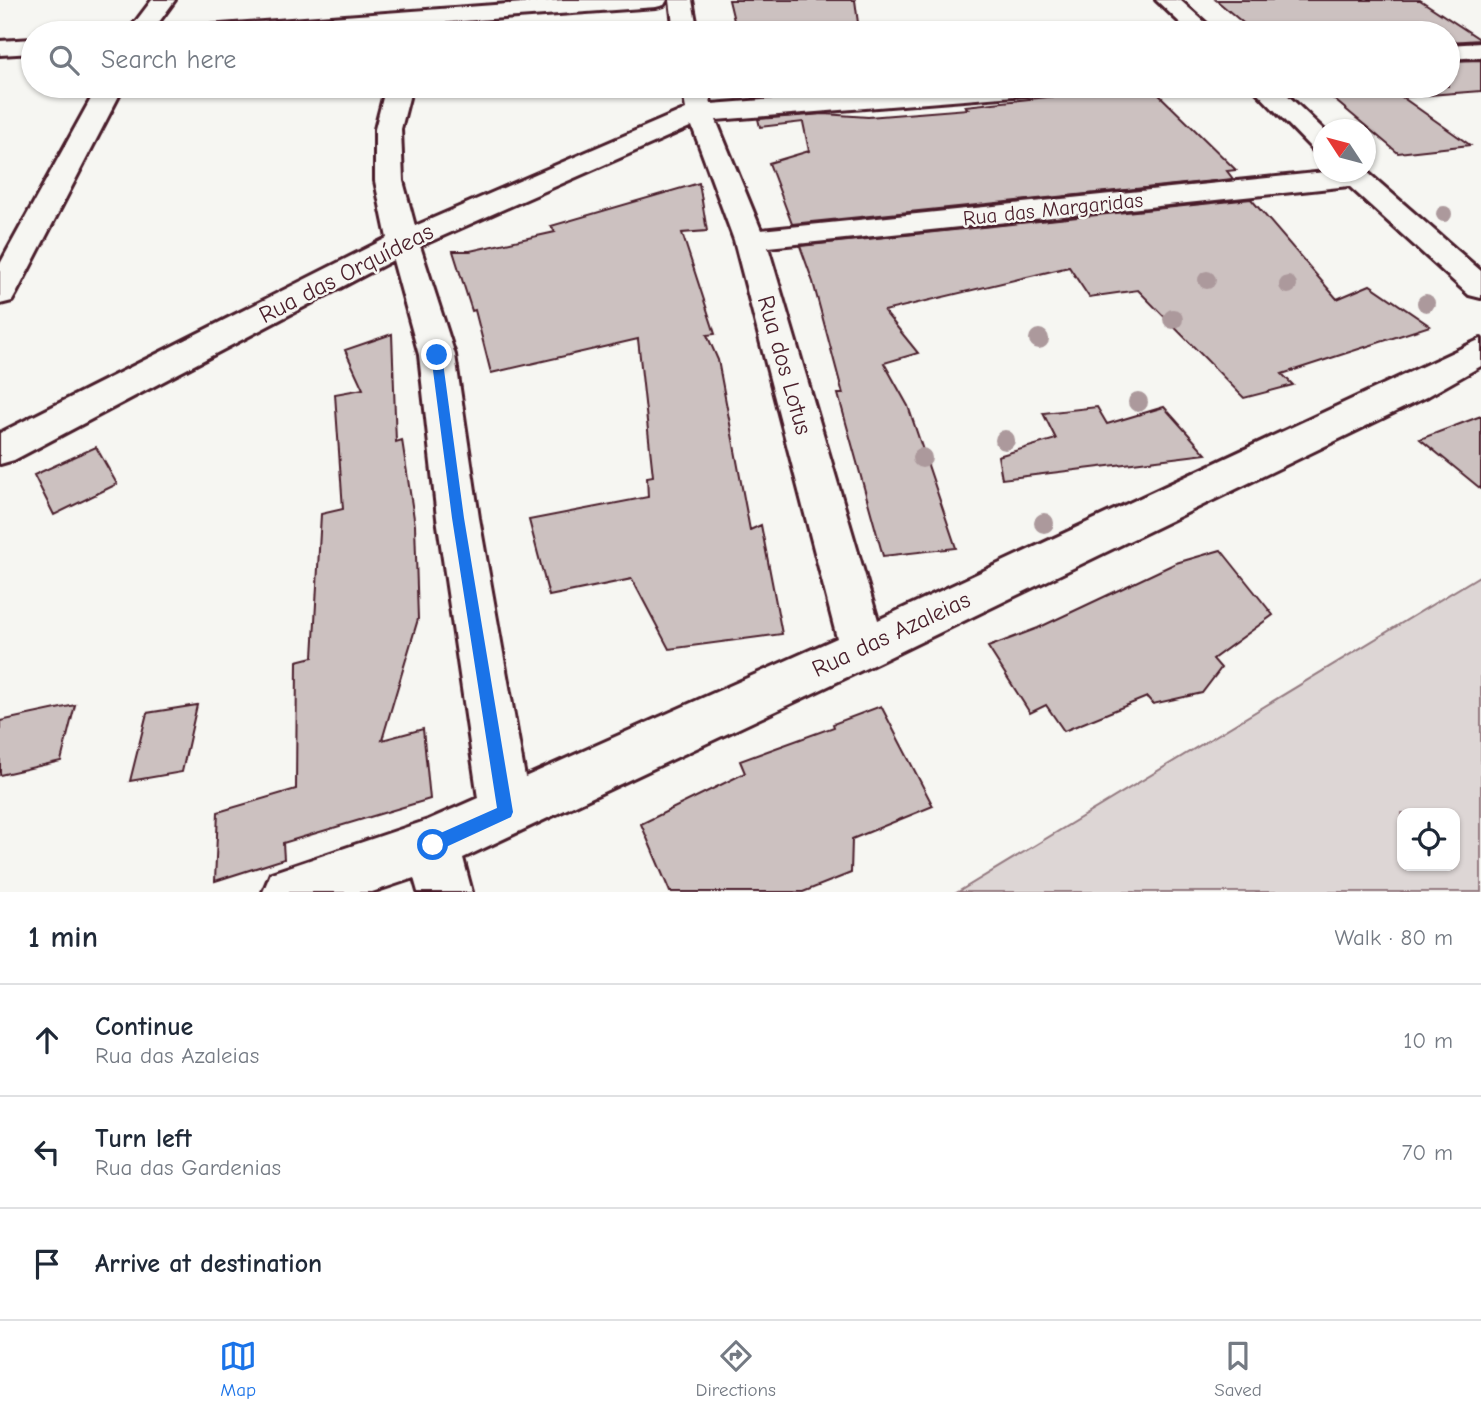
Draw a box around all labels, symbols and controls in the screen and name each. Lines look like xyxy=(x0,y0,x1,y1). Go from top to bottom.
search box xyxy=(21,21,1460,98)
icon: search xyxy=(45,41,83,79)
text: Search here xyxy=(101,45,236,75)
north arrow xyxy=(1313,119,1376,182)
street label: Rua das Margaridas xyxy=(962,188,1144,230)
street label: Rua das Orquídeas xyxy=(254,217,438,329)
street label: Rua dos Lotus xyxy=(752,292,818,438)
route end xyxy=(421,339,452,370)
street label: Rua das Azaleias xyxy=(807,585,975,683)
map controls xyxy=(1397,808,1460,871)
button: locate xyxy=(1397,808,1460,871)
route start xyxy=(417,829,448,860)
text: 1 min xyxy=(28,920,98,955)
text: Walk · 80 m xyxy=(1335,924,1453,951)
text: Continue xyxy=(95,1012,193,1042)
icon: ahead xyxy=(28,1021,66,1059)
text: 10 m xyxy=(1403,1027,1453,1054)
text: Rua das Azaleias xyxy=(95,1042,259,1069)
text: Turn left xyxy=(95,1124,192,1154)
icon: left xyxy=(28,1133,66,1171)
text: 70 m xyxy=(1401,1139,1453,1166)
text: Rua das Gardenias xyxy=(95,1154,281,1181)
icon: arrive xyxy=(28,1245,66,1283)
text: Arrive at destination xyxy=(95,1249,322,1279)
tab: Map xyxy=(219,1337,257,1401)
tab: Directions xyxy=(696,1337,776,1401)
tab: Saved xyxy=(1214,1337,1262,1401)

